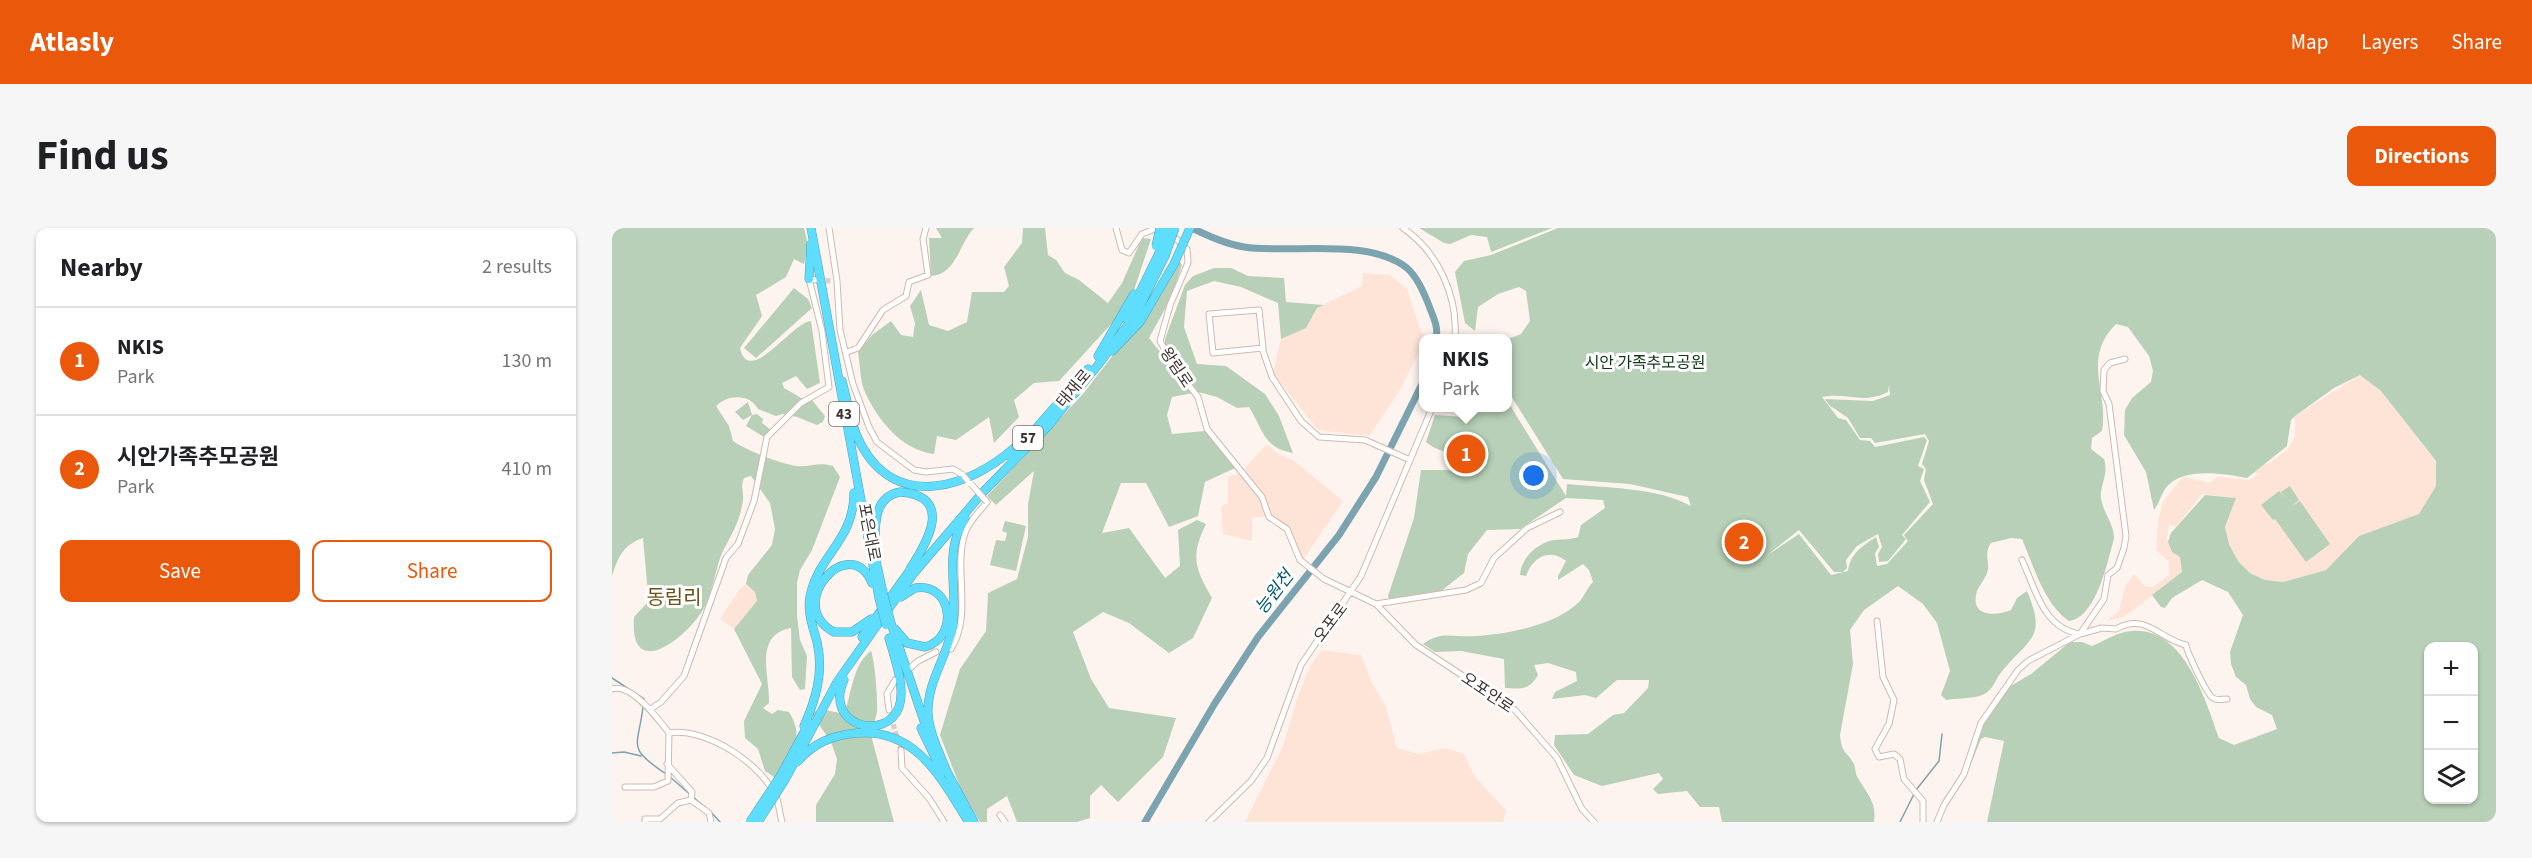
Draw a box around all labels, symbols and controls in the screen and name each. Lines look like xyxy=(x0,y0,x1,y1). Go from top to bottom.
text: Atlasly xyxy=(30,22,114,62)
text: Map xyxy=(2291,27,2328,57)
text: Layers xyxy=(2361,27,2418,57)
text: Share xyxy=(2451,27,2502,57)
text: Find us xyxy=(36,126,169,186)
button: Directions xyxy=(2347,126,2496,186)
text: Nearby xyxy=(60,249,143,286)
text: 2 results xyxy=(482,253,552,281)
text: NKIS xyxy=(117,331,164,363)
popup xyxy=(1419,334,1512,412)
street label: 왕림로 xyxy=(1155,343,1198,392)
text: NKIS xyxy=(1442,343,1489,375)
text: 1 xyxy=(74,347,85,375)
text: 130 m xyxy=(502,347,552,375)
park label: 시안 가족추모공원 xyxy=(1585,352,1705,374)
text: Park xyxy=(117,363,154,391)
street label: 태재로 xyxy=(1051,364,1097,413)
text: Park xyxy=(1442,375,1479,403)
road number: 43 xyxy=(829,402,859,426)
road number: 57 xyxy=(1013,426,1043,450)
pin: 1 xyxy=(1446,432,1486,476)
text: 시안가족추모공원 xyxy=(117,441,279,473)
text: 2 xyxy=(74,455,85,483)
text: 410 m xyxy=(502,455,552,483)
your location xyxy=(1519,461,1548,490)
text: Park xyxy=(117,473,154,501)
street label: 포은대로 xyxy=(853,501,885,563)
pin: 2 xyxy=(1724,520,1764,564)
button: Save xyxy=(60,540,300,602)
button: Share xyxy=(312,540,552,602)
water label: 능원천 xyxy=(1249,563,1301,620)
district label: 동림리 xyxy=(646,584,702,612)
street label: 오포로 xyxy=(1309,598,1353,647)
map controls xyxy=(2424,642,2478,804)
button: + xyxy=(2424,642,2478,696)
street label: 오포안로 xyxy=(1457,667,1518,719)
button: − xyxy=(2424,696,2478,750)
button: layers xyxy=(2424,750,2478,804)

